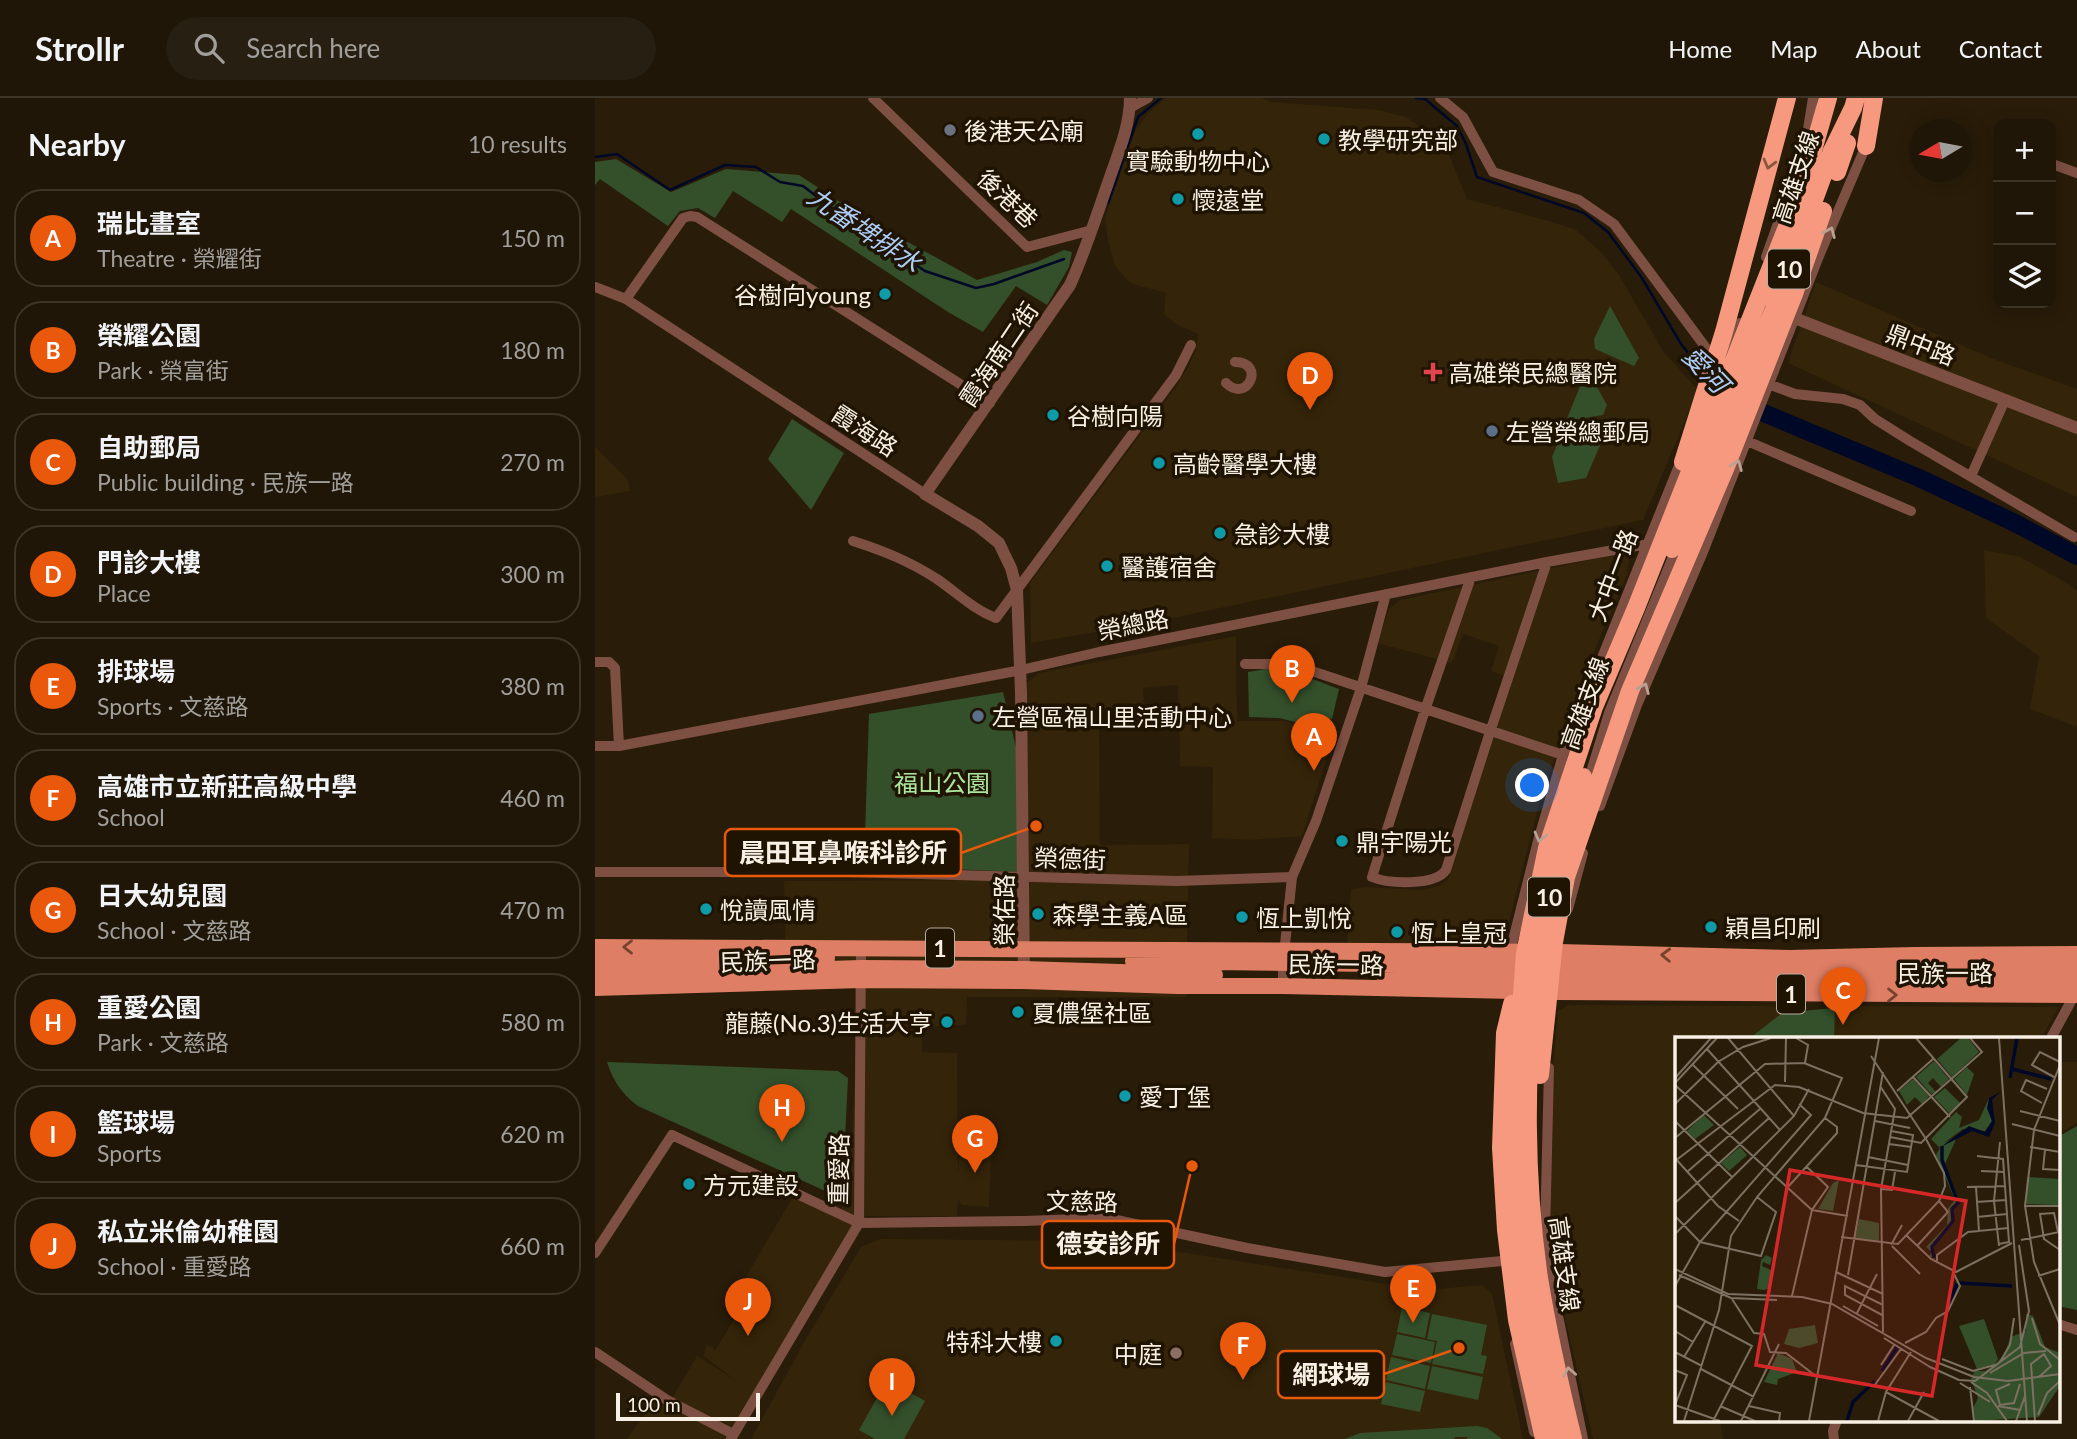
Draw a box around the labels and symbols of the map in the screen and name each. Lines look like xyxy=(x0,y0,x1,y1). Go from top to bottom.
place label: 後港天公廟 xyxy=(964,116,1084,145)
north arrow xyxy=(1909,119,1972,182)
marker: 後港天公廟 xyxy=(942,122,958,138)
place label: 教學研究部 xyxy=(1338,125,1458,154)
marker: 實驗動物中心 xyxy=(1190,126,1206,142)
street label: 高雄支線 xyxy=(1766,127,1824,227)
marker: 教學研究部 xyxy=(1316,131,1332,147)
place label: 實驗動物中心 xyxy=(1126,146,1270,175)
one-way arrow xyxy=(1763,158,1777,170)
street label: 後港巷 xyxy=(972,163,1044,233)
water label: 九番埤排水 xyxy=(802,179,929,279)
place label: 懷遠堂 xyxy=(1192,185,1264,214)
marker: 懷遠堂 xyxy=(1170,191,1186,207)
one-way arrow xyxy=(1821,227,1835,239)
road number: 10 xyxy=(1768,250,1810,288)
place label: 谷樹向young xyxy=(734,280,871,309)
marker: 谷樹向young xyxy=(877,286,893,302)
street label: 霞海南二街 xyxy=(952,296,1044,412)
street label: 鼎中路 xyxy=(1882,318,1960,370)
water label: 愛河 xyxy=(1676,339,1739,402)
pin: D xyxy=(1287,352,1333,410)
place label: 高雄榮民總醫院 xyxy=(1449,358,1617,387)
marker: 高雄榮民總醫院 xyxy=(1423,362,1443,382)
street label: 霞海路 xyxy=(827,398,903,462)
place label: 谷樹向陽 xyxy=(1067,401,1163,430)
marker: 谷樹向陽 xyxy=(1045,407,1061,423)
place label: 左營榮總郵局 xyxy=(1506,417,1650,446)
marker: 左營榮總郵局 xyxy=(1484,423,1500,439)
place label: 高齡醫學大樓 xyxy=(1173,449,1317,478)
marker: 高齡醫學大樓 xyxy=(1151,455,1167,471)
one-way arrow xyxy=(1729,459,1743,471)
place label: 急診大樓 xyxy=(1234,519,1330,548)
marker: 急診大樓 xyxy=(1212,525,1228,541)
street label: 大中一路 xyxy=(1581,525,1643,625)
place label: 醫護宿舍 xyxy=(1121,552,1217,581)
marker: 醫護宿舍 xyxy=(1099,558,1115,574)
street label: 榮總路 xyxy=(1095,603,1171,645)
pin: B xyxy=(1269,645,1315,703)
street label: 高雄支線 xyxy=(1554,653,1614,753)
one-way arrow xyxy=(1636,682,1650,695)
place label: 左營區福山里活動中心 xyxy=(992,702,1232,731)
marker: 左營區福山里活動中心 xyxy=(970,708,986,724)
pin: A xyxy=(1291,713,1337,771)
park label: 福山公園 xyxy=(894,768,990,797)
your location xyxy=(1515,768,1549,802)
place label: 鼎宇陽光 xyxy=(1356,827,1452,856)
callout: 晨田耳鼻喉科診所 xyxy=(725,829,961,876)
one-way arrow xyxy=(1533,831,1548,843)
marker: 鼎宇陽光 xyxy=(1334,833,1350,849)
text: 晨田耳鼻喉科診所 xyxy=(739,836,947,868)
street label: 榮德街 xyxy=(1034,842,1106,874)
street label: 榮佑路 xyxy=(989,874,1018,946)
road number: 10 xyxy=(1528,877,1570,916)
place label: 悅讀風情 xyxy=(720,895,816,924)
place label: 森學主義A區 xyxy=(1052,900,1188,929)
marker: 悅讀風情 xyxy=(698,901,714,917)
place label: 恆上凱悅 xyxy=(1256,903,1352,932)
marker: 森學主義A區 xyxy=(1030,906,1046,922)
marker: 恆上凱悅 xyxy=(1234,909,1250,925)
place label: 穎昌印刷 xyxy=(1725,913,1821,942)
place label: 恆上皇冠 xyxy=(1411,918,1507,947)
marker: 穎昌印刷 xyxy=(1703,919,1719,935)
marker: 恆上皇冠 xyxy=(1389,924,1405,940)
road number: 1 xyxy=(926,928,954,968)
one-way arrow xyxy=(622,939,633,955)
street label: 民族一路 xyxy=(720,944,816,976)
one-way arrow xyxy=(1660,947,1671,962)
street label: 民族一路 xyxy=(1288,949,1384,979)
street label: 民族一路 xyxy=(1897,958,1993,987)
pin: C xyxy=(1820,967,1866,1025)
road number: 1 xyxy=(1777,974,1805,1014)
one-way arrow xyxy=(1887,987,1897,1003)
place label: 夏儂堡社區 xyxy=(1032,998,1152,1027)
marker: 夏儂堡社區 xyxy=(1010,1004,1026,1020)
place label: 龍藤(No.3)生活大亨 xyxy=(725,1008,933,1037)
marker: 龍藤(No.3)生活大亨 xyxy=(939,1014,955,1030)
inset map xyxy=(1675,1037,2059,1422)
place label: 愛丁堡 xyxy=(1139,1082,1211,1111)
pin: H xyxy=(759,1084,805,1142)
marker: 愛丁堡 xyxy=(1117,1088,1133,1104)
pin: G xyxy=(952,1115,998,1173)
street label: 重愛路 xyxy=(823,1133,853,1205)
place label: 方元建設 xyxy=(703,1170,799,1199)
marker: 方元建設 xyxy=(681,1176,697,1192)
street label: 文慈路 xyxy=(1046,1186,1118,1216)
street label: 高雄支線 xyxy=(1544,1214,1586,1314)
callout: 德安診所 xyxy=(1042,1221,1174,1268)
text: 德安診所 xyxy=(1056,1227,1160,1259)
pin: E xyxy=(1390,1265,1436,1323)
pin: J xyxy=(725,1278,771,1336)
pin: F xyxy=(1220,1322,1266,1380)
place label: 特科大樓 xyxy=(946,1327,1042,1356)
marker: 特科大樓 xyxy=(1048,1333,1064,1349)
place label: 中庭 xyxy=(1114,1339,1162,1368)
marker: 中庭 xyxy=(1168,1345,1184,1361)
callout: 網球場 xyxy=(1278,1351,1384,1398)
pin: I xyxy=(869,1358,915,1416)
text: 網球場 xyxy=(1292,1358,1370,1390)
one-way arrow xyxy=(1562,1366,1577,1378)
scale bar xyxy=(616,1390,759,1422)

